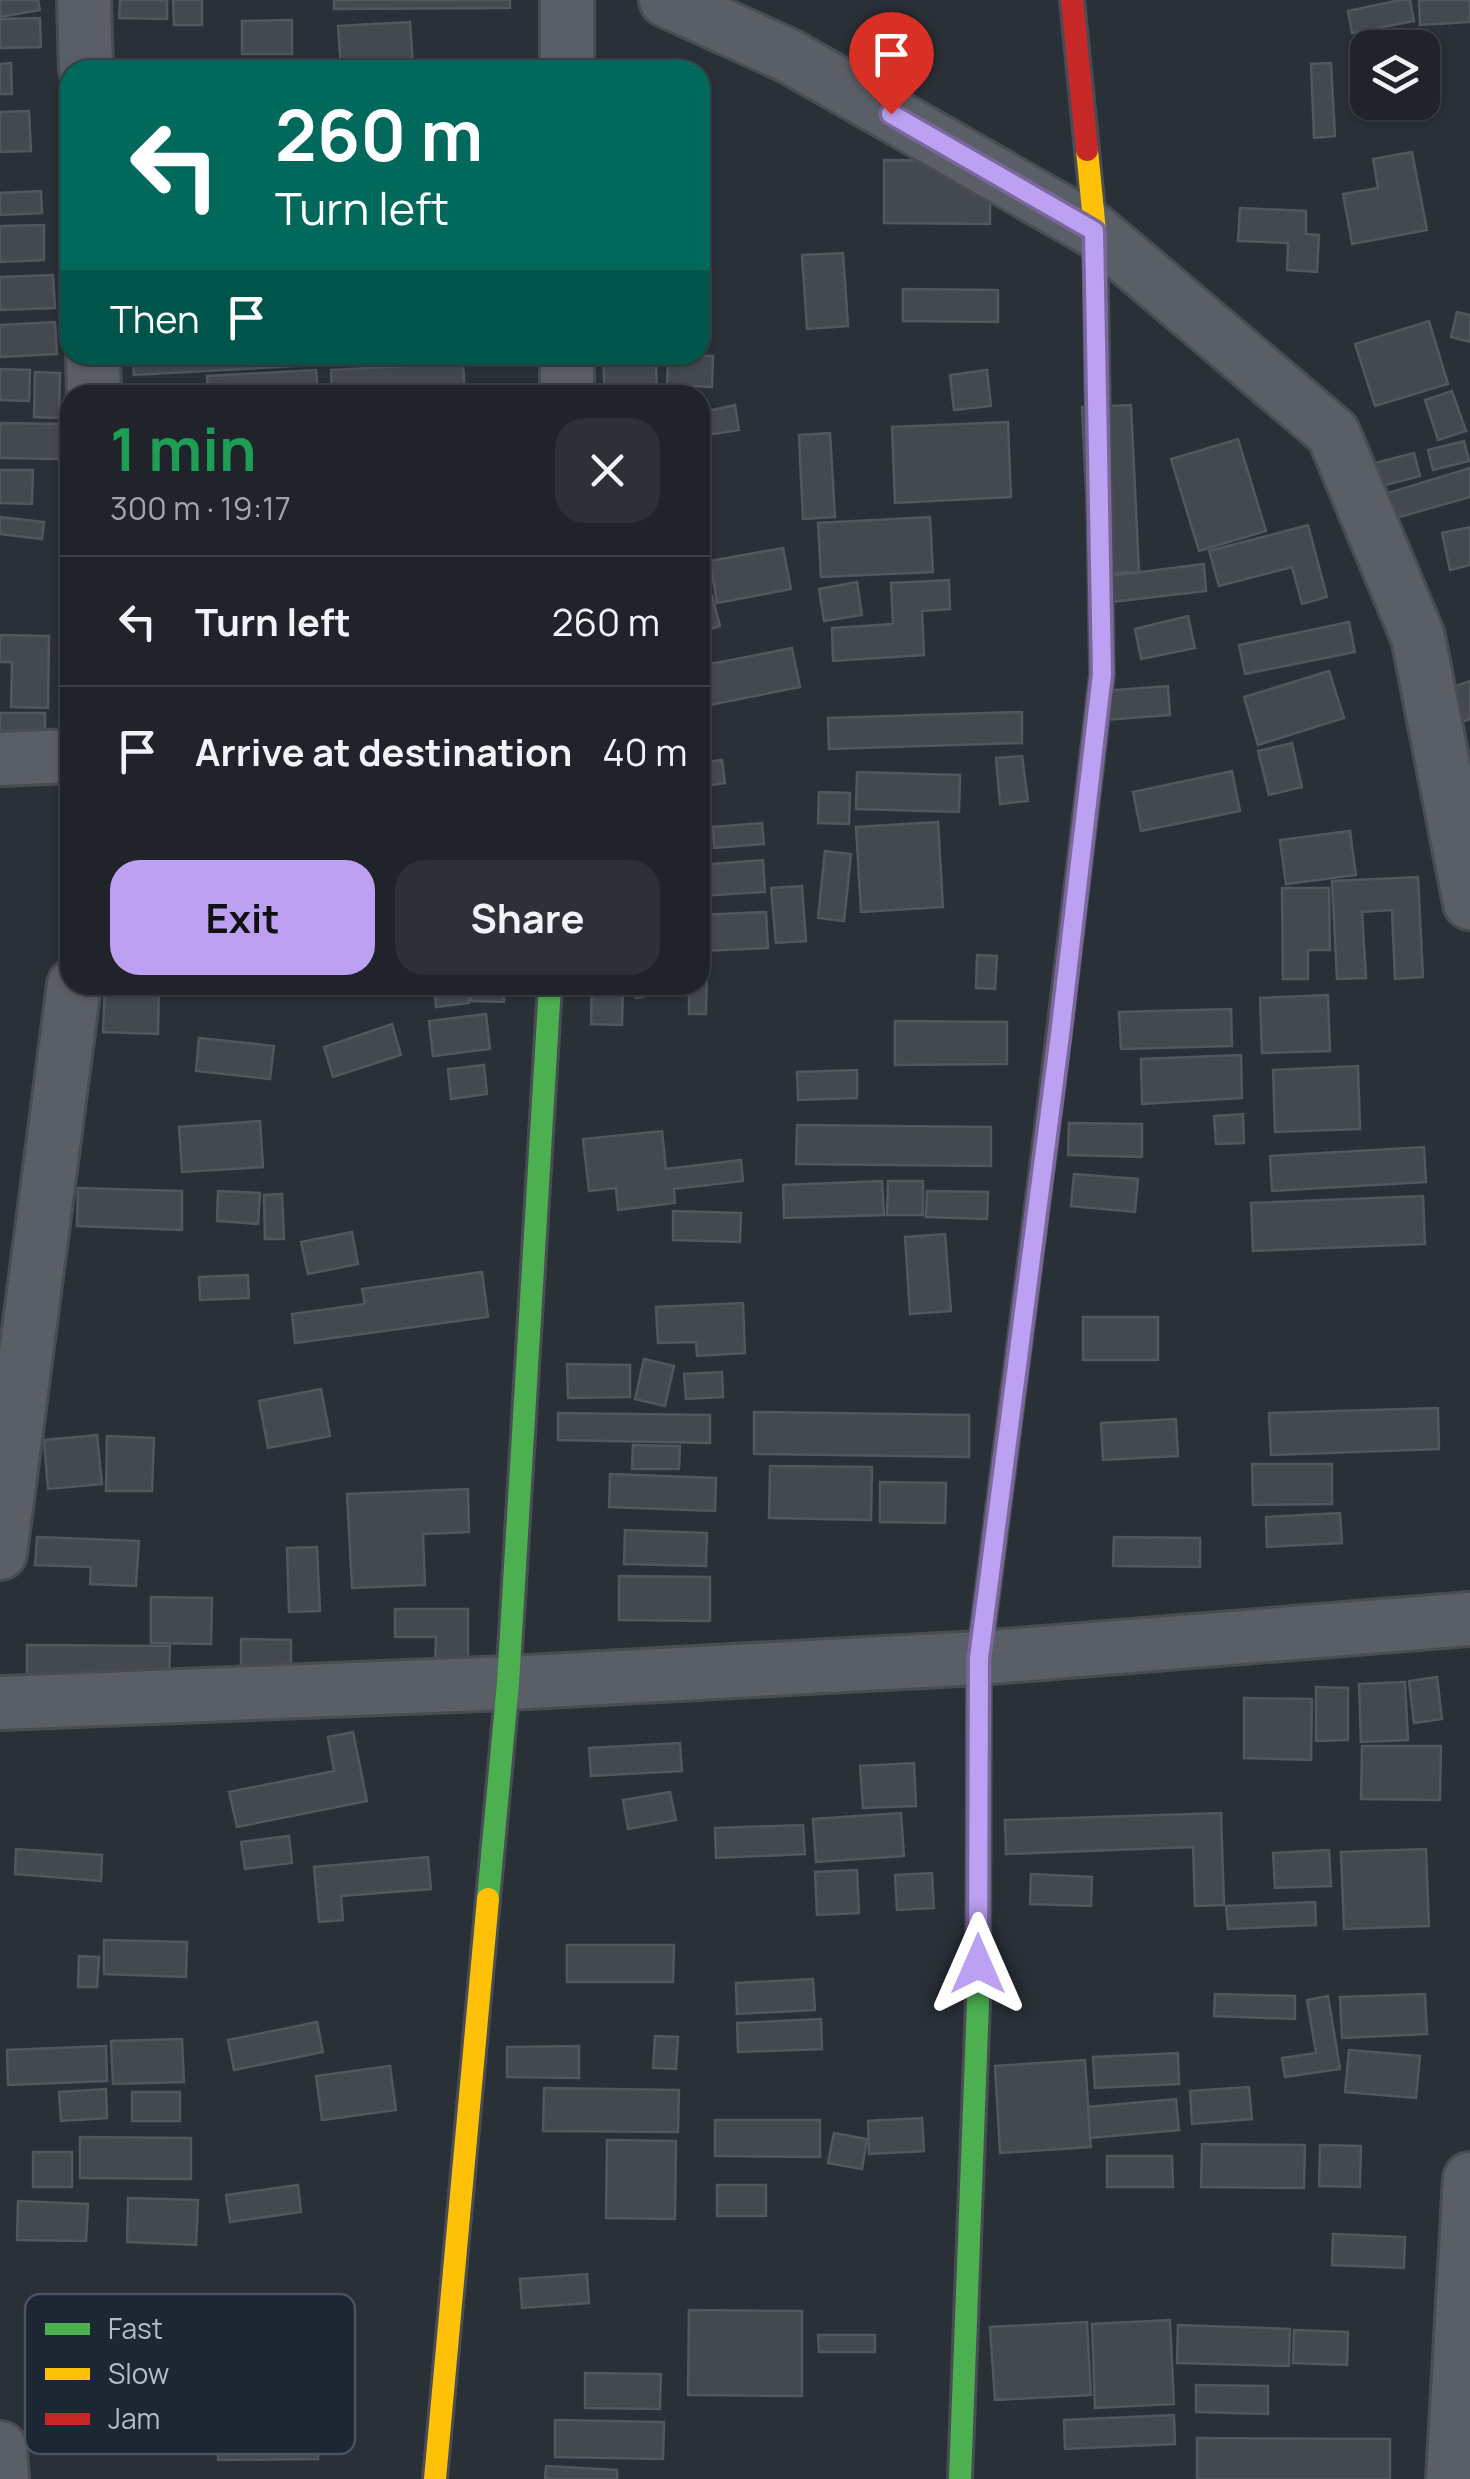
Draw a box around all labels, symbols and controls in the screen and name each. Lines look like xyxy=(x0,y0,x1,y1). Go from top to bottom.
pin xyxy=(849,12,934,115)
icon: arrive xyxy=(864,27,919,82)
map controls xyxy=(1350,30,1440,120)
button: layers xyxy=(1350,30,1440,120)
text: 260 m xyxy=(275,86,483,182)
icon: left xyxy=(110,100,240,230)
text: Turn left xyxy=(275,177,449,239)
icon: arrive xyxy=(219,290,274,345)
text: Then xyxy=(110,292,199,344)
text: 1 min xyxy=(110,407,257,489)
button: close xyxy=(555,418,660,523)
text: 300 m · 19:17 xyxy=(110,486,291,530)
icon: left xyxy=(110,594,165,649)
text: Turn left xyxy=(195,595,351,647)
text: 260 m xyxy=(552,595,660,647)
icon: arrive xyxy=(110,724,165,779)
text: Arrive at destination xyxy=(195,725,572,777)
text: 40 m xyxy=(602,725,688,777)
button: Exit xyxy=(110,860,375,975)
button: Share xyxy=(395,860,660,975)
position arrow xyxy=(926,1912,1030,2016)
legend xyxy=(25,2294,355,2454)
text: Fast xyxy=(108,2309,163,2347)
text: Slow xyxy=(108,2354,169,2392)
text: Jam xyxy=(108,2399,160,2437)

